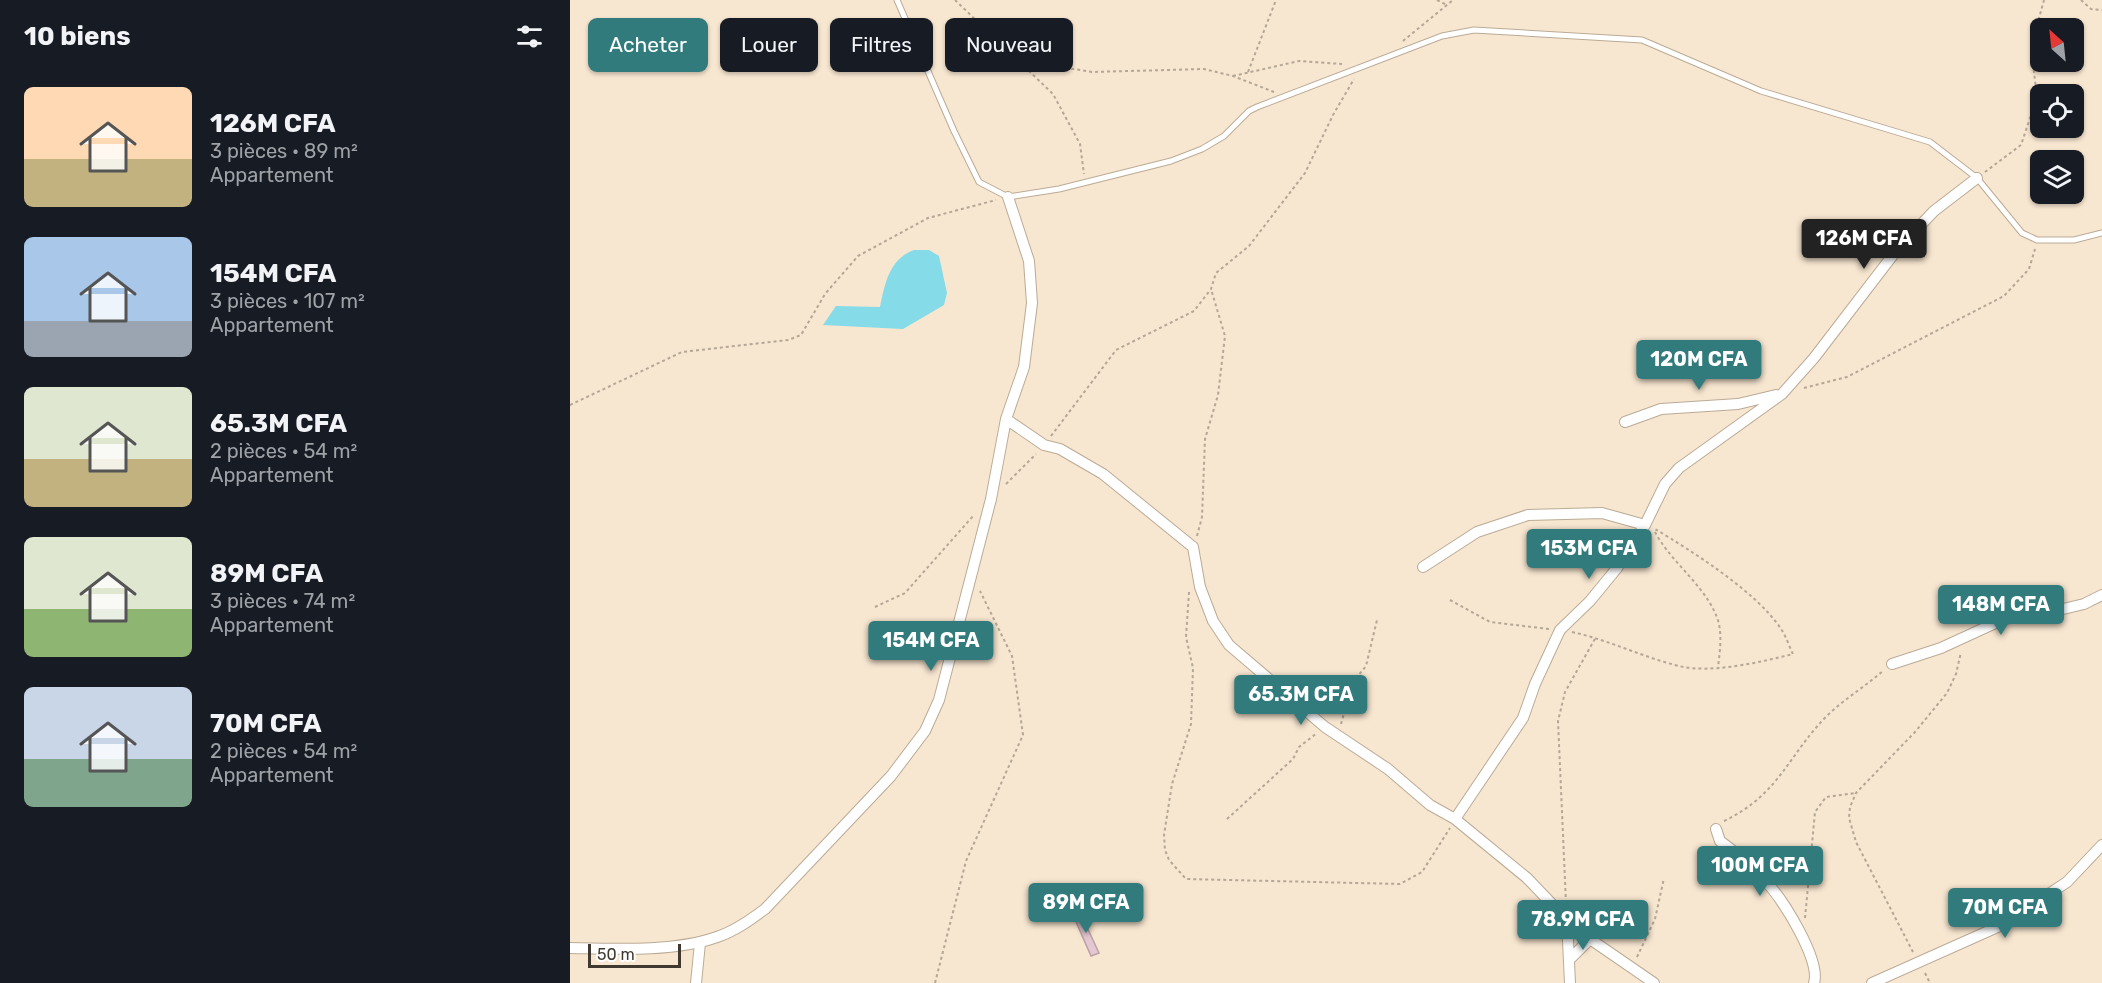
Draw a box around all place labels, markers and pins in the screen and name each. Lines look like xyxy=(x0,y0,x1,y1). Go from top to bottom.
pin: 126M CFA xyxy=(1802,219,1926,270)
pin: 120M CFA xyxy=(1637,340,1761,391)
pin: 153M CFA xyxy=(1527,529,1651,580)
pin: 148M CFA xyxy=(1939,585,2063,636)
pin: 154M CFA xyxy=(869,621,993,672)
pin: 65.3M CFA xyxy=(1232,675,1370,726)
pin: 100M CFA xyxy=(1698,846,1822,897)
pin: 89M CFA xyxy=(1031,883,1141,934)
pin: 70M CFA xyxy=(1950,888,2060,939)
pin: 78.9M CFA xyxy=(1514,900,1652,951)

